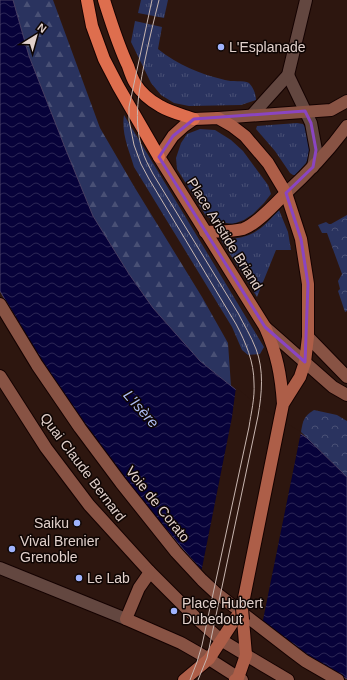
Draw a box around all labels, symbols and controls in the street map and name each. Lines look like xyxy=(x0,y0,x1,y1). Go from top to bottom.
north arrow xyxy=(16,16,56,56)
text: N xyxy=(35,21,49,35)
place label: L'Esplanade xyxy=(229,39,306,55)
marker: L'Esplanade xyxy=(216,42,226,52)
street label: Place Aristide Briand xyxy=(184,175,266,293)
water label: L'Isère xyxy=(120,386,163,431)
street label: Quai Claude Bernard xyxy=(37,410,129,524)
street label: Voie de Corato xyxy=(123,463,193,545)
place label: Saiku xyxy=(34,515,69,531)
marker: Saiku xyxy=(72,518,82,528)
place label: Vival Brenier Grenoble xyxy=(20,533,99,565)
marker: Vival Brenier Grenoble xyxy=(7,544,17,554)
place label: Le Lab xyxy=(87,570,130,586)
marker: Le Lab xyxy=(74,573,84,583)
place label: Place Hubert Dubedout xyxy=(182,595,263,627)
marker: Place Hubert Dubedout xyxy=(169,606,179,616)

